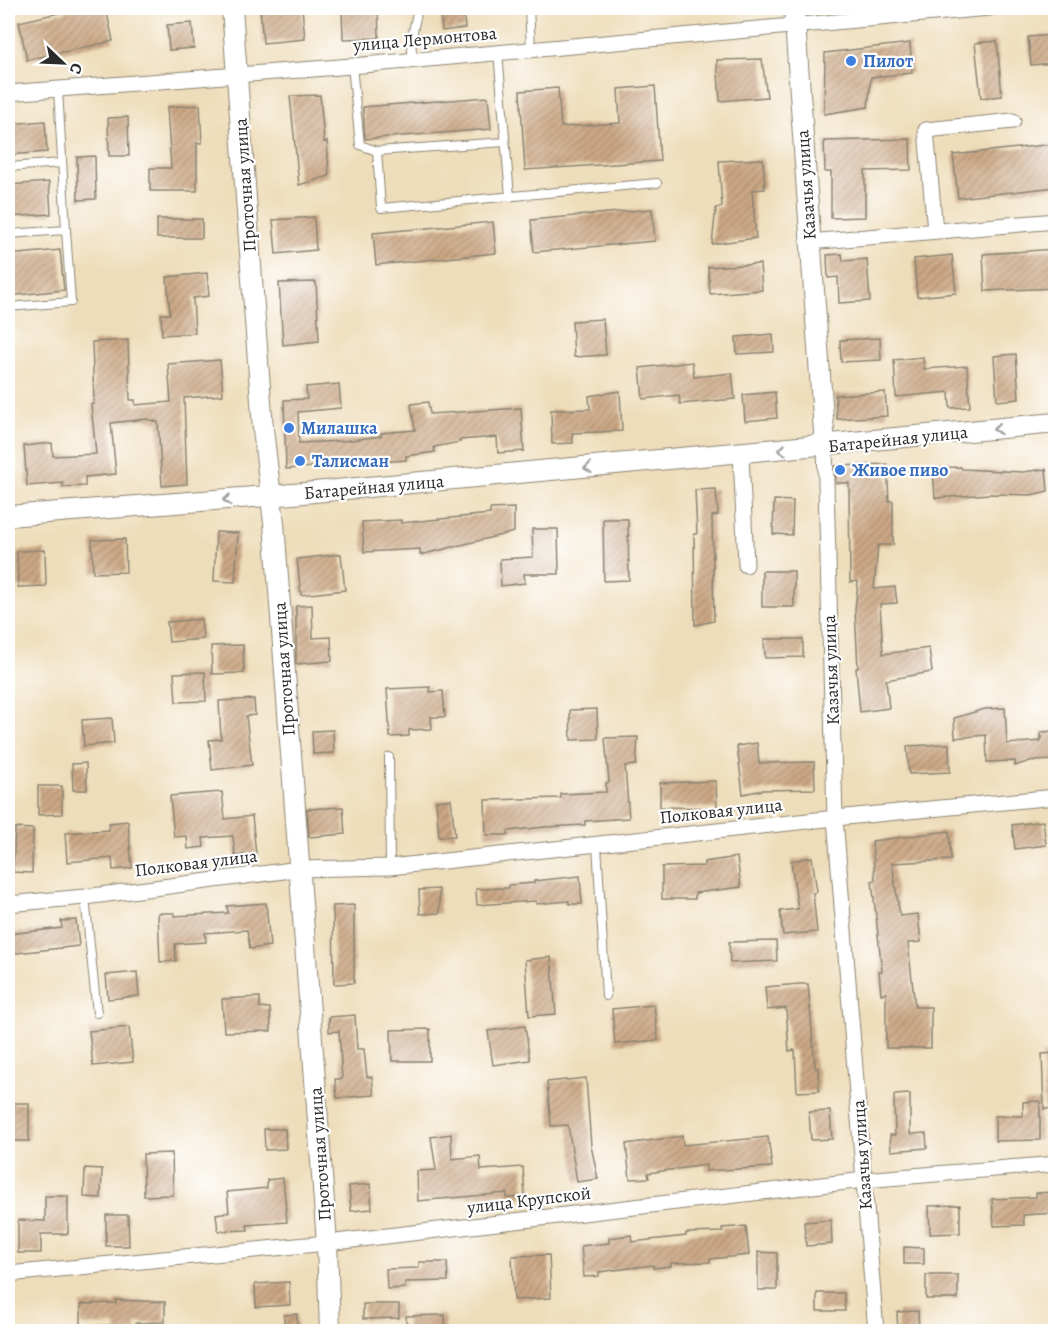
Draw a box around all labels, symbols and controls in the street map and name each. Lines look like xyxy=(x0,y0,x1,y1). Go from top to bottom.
street label: улица Лермонтова xyxy=(351,21,499,57)
north arrow xyxy=(33,33,93,93)
place label: Пилот xyxy=(863,49,913,73)
marker: Пилот xyxy=(844,54,858,68)
text: С xyxy=(64,60,88,77)
street label: Проточная улица xyxy=(228,117,262,253)
street label: Казачья улица xyxy=(790,128,822,241)
place label: Милашка xyxy=(301,416,378,440)
street label: Батарейная улица xyxy=(827,420,970,458)
marker: Милашка xyxy=(282,421,296,435)
one-way arrow xyxy=(993,422,1002,435)
one-way arrow xyxy=(778,443,787,456)
place label: Талисман xyxy=(312,449,389,473)
marker: Талисман xyxy=(293,454,307,468)
place label: Живое пиво xyxy=(852,458,948,482)
one-way arrow xyxy=(584,461,593,474)
marker: Живое пиво xyxy=(833,463,847,477)
street label: Батарейная улица xyxy=(303,469,446,505)
one-way arrow xyxy=(222,493,231,506)
street label: Проточная улица xyxy=(267,601,301,737)
street label: Казачья улица xyxy=(817,614,845,726)
street label: Полковая улица xyxy=(658,793,784,829)
street label: Полковая улица xyxy=(133,843,260,882)
street label: Проточная улица xyxy=(303,1086,337,1222)
street label: Казачья улица xyxy=(846,1098,878,1211)
street label: улица Крупской xyxy=(465,1180,592,1220)

